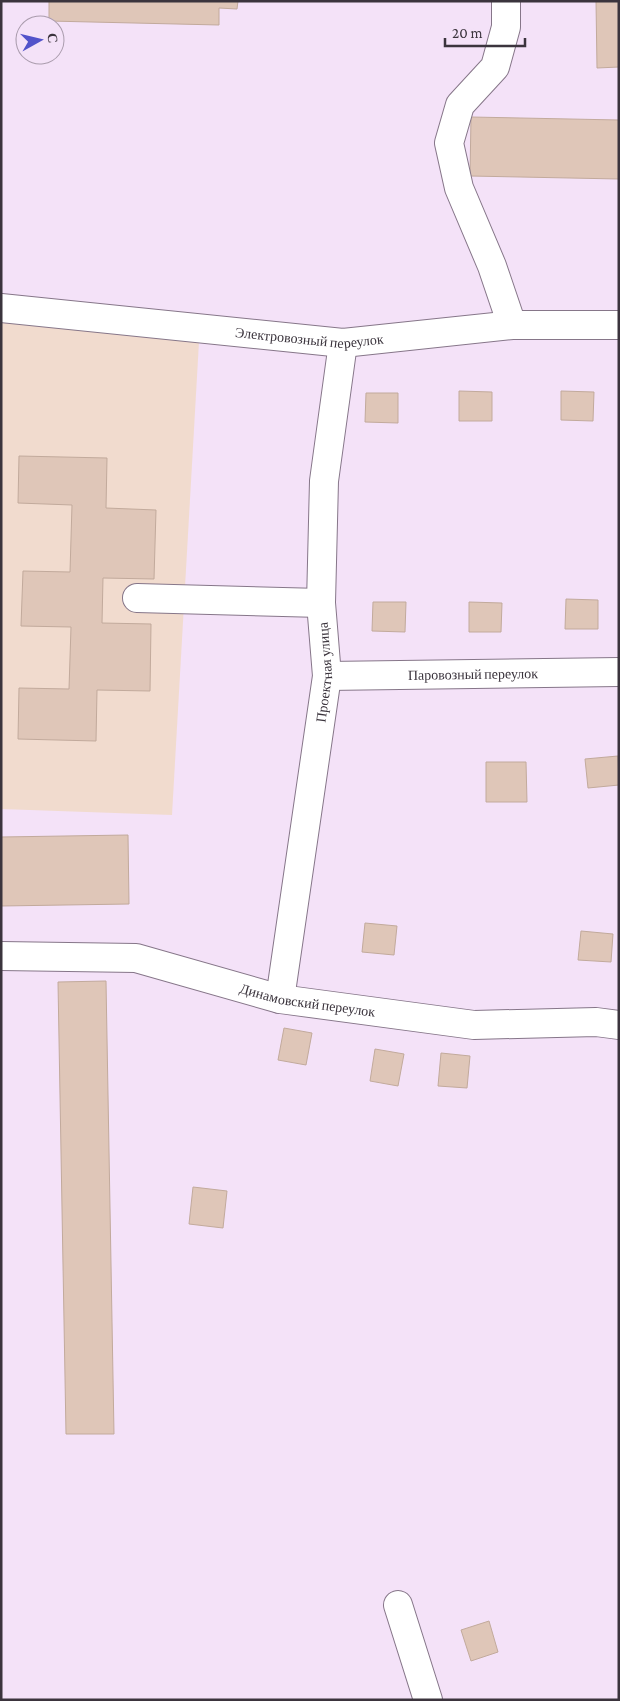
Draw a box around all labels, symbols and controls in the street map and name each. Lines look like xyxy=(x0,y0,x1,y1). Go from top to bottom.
north arrow xyxy=(15,15,65,65)
scale bar xyxy=(445,15,525,47)
text: 20 m xyxy=(452,25,483,41)
text: С xyxy=(44,32,62,44)
street label: Электровозный переулок xyxy=(234,324,385,351)
street label: Проектная улица xyxy=(312,621,335,723)
street label: Паровозный переулок xyxy=(408,665,538,683)
street label: Динамовский переулок xyxy=(238,980,376,1020)

